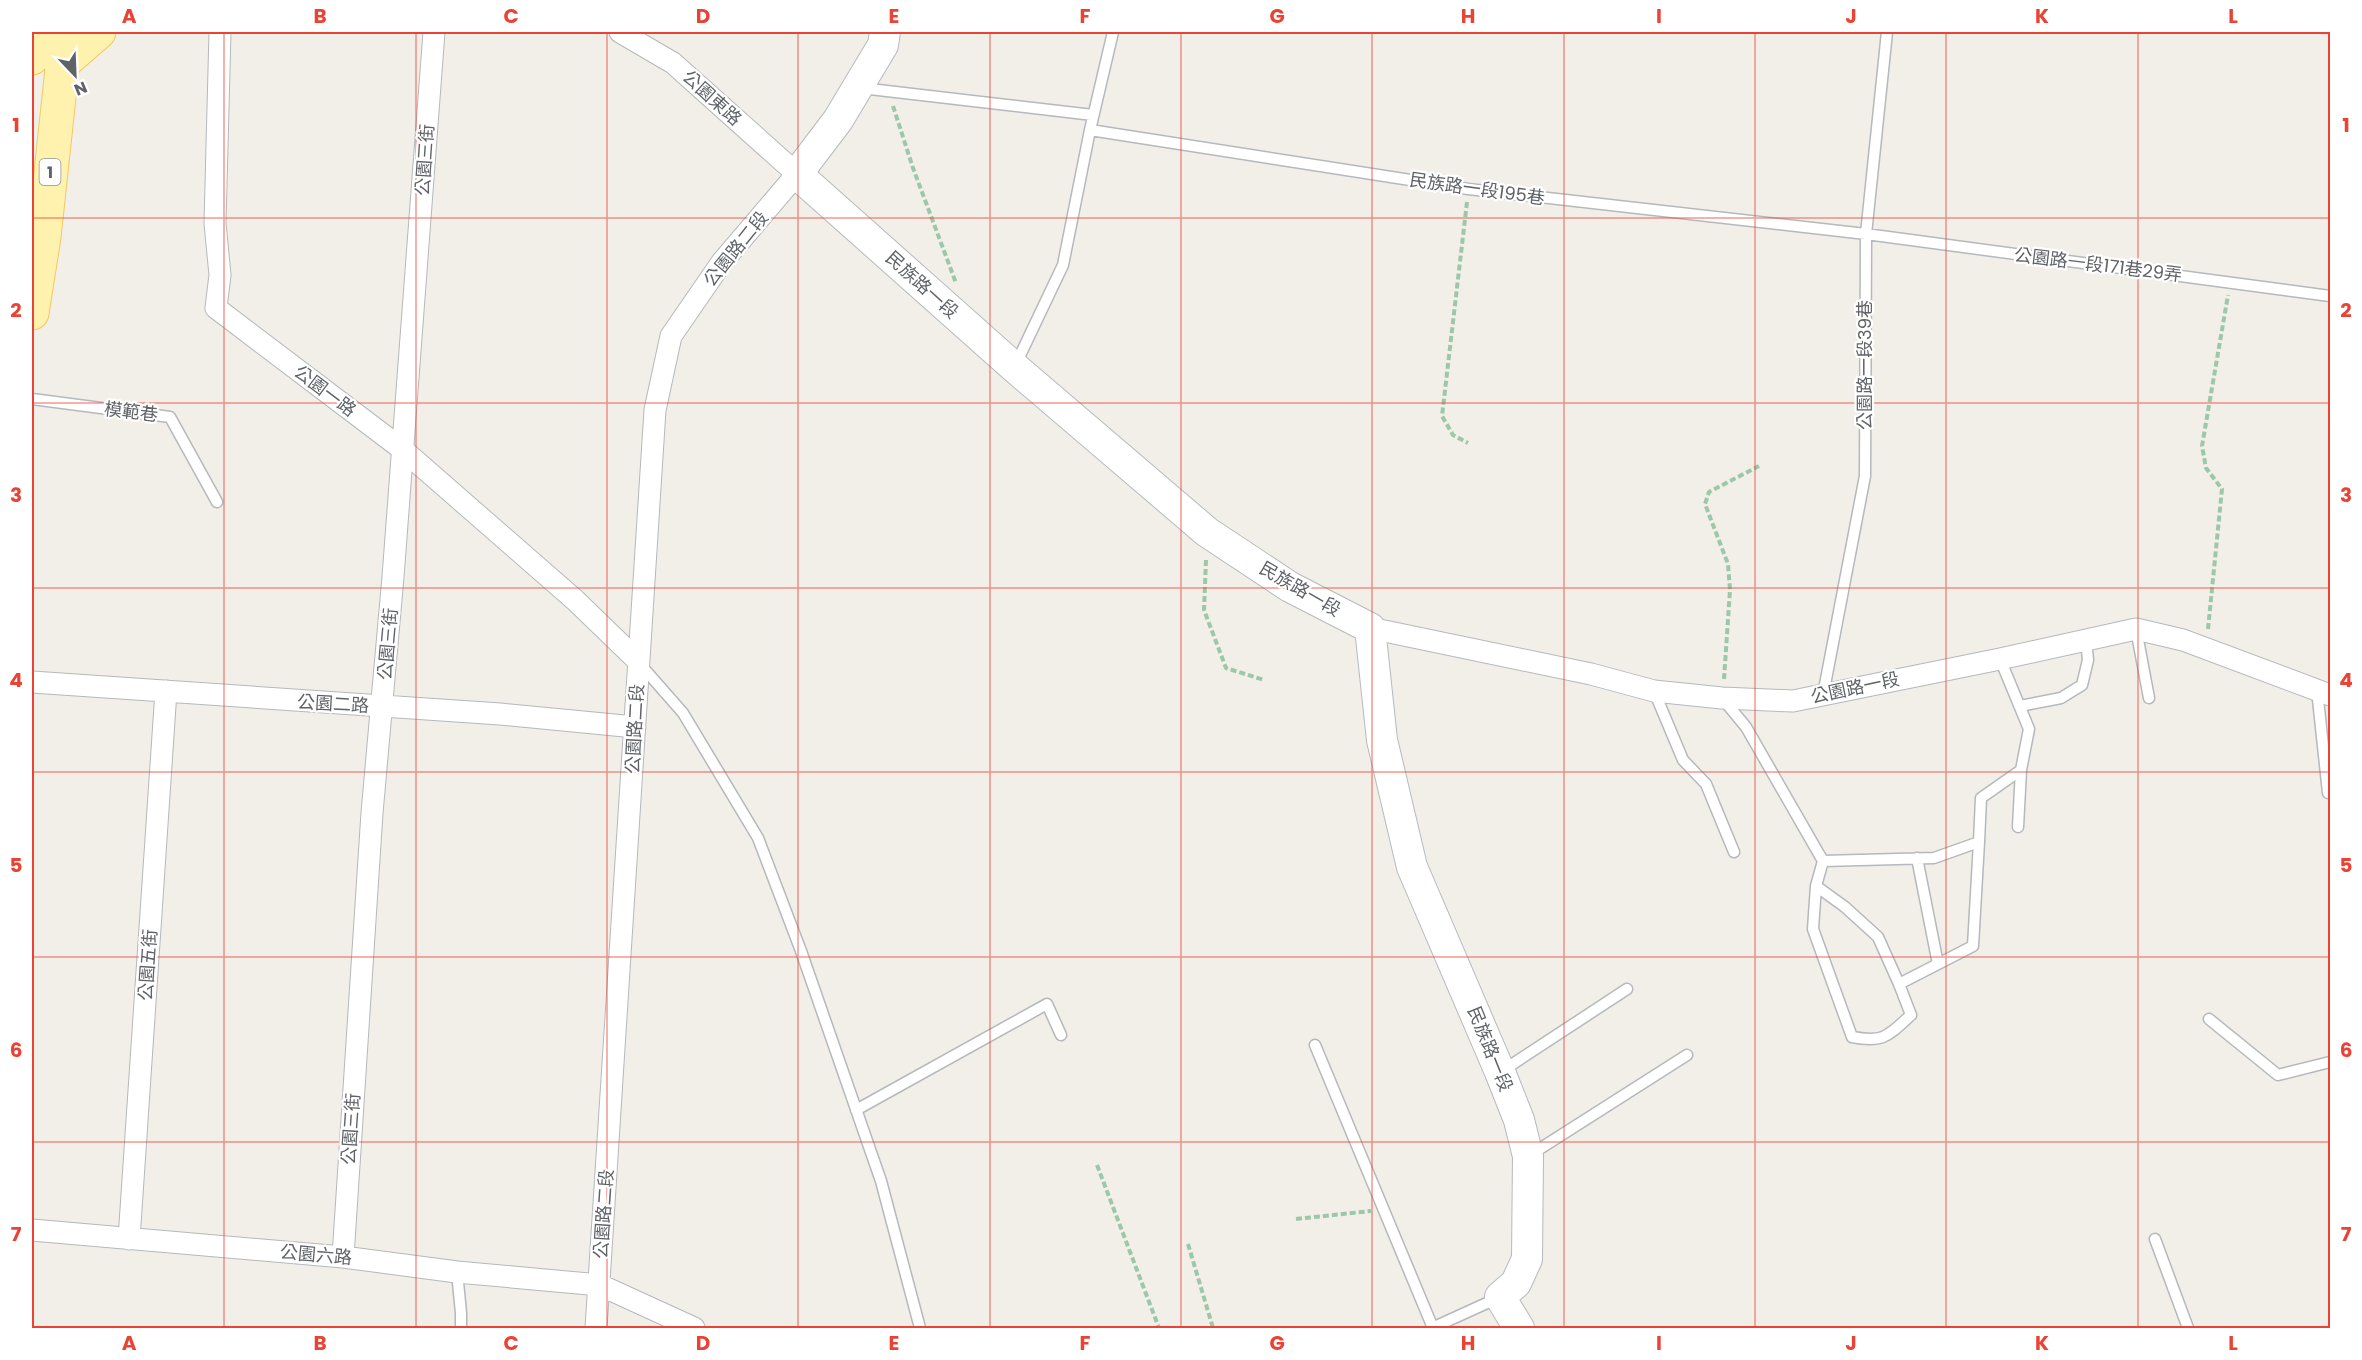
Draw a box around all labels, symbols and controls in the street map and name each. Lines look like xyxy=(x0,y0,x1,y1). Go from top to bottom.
text: A xyxy=(122,2,137,30)
text: B xyxy=(313,2,327,30)
text: C xyxy=(503,2,519,30)
text: D xyxy=(696,2,710,30)
text: E xyxy=(889,2,899,30)
text: F xyxy=(1080,2,1091,30)
text: G xyxy=(1269,2,1285,30)
text: H xyxy=(1461,2,1475,30)
text: I xyxy=(1656,2,1662,30)
text: J xyxy=(1845,2,1857,30)
text: K xyxy=(2035,2,2049,30)
text: L xyxy=(2228,2,2238,30)
north arrow xyxy=(45,45,105,105)
street label: 公園東路 xyxy=(677,64,747,131)
text: N xyxy=(71,75,91,101)
text: 1 xyxy=(12,111,20,139)
text: 1 xyxy=(2342,111,2350,139)
street label: 公園三街 xyxy=(410,123,439,197)
road number: 1 xyxy=(40,159,60,185)
street label: 民族路一段195巷 xyxy=(1408,167,1546,210)
street label: 公園路二段 xyxy=(698,206,774,292)
street label: 公園路一段171巷29弄 xyxy=(2013,242,2183,287)
street label: 民族路一段 xyxy=(881,245,964,324)
text: 2 xyxy=(10,296,22,324)
text: 2 xyxy=(2340,296,2352,324)
street label: 公園路一段39巷 xyxy=(1852,300,1877,430)
street label: 公園一路 xyxy=(289,359,362,422)
street label: 模範巷 xyxy=(103,396,159,427)
text: 3 xyxy=(10,481,22,509)
text: 3 xyxy=(2340,481,2352,509)
street label: 民族路一段 xyxy=(1255,555,1345,622)
street label: 公園三街 xyxy=(372,607,403,681)
text: 4 xyxy=(9,666,23,694)
street label: 公園路一段 xyxy=(1808,666,1902,709)
text: 4 xyxy=(2339,666,2353,694)
street label: 公園路二段 xyxy=(620,683,649,775)
street label: 公園二路 xyxy=(296,689,370,718)
text: 5 xyxy=(10,851,23,879)
text: 5 xyxy=(2340,851,2353,879)
street label: 公園五街 xyxy=(133,928,162,1002)
street label: 民族路一段 xyxy=(1462,1002,1519,1095)
text: 6 xyxy=(10,1036,22,1064)
text: 6 xyxy=(2340,1036,2352,1064)
street label: 公園三街 xyxy=(336,1092,365,1166)
street label: 公園路二段 xyxy=(588,1168,619,1260)
text: 7 xyxy=(11,1220,22,1248)
text: 7 xyxy=(2341,1220,2352,1248)
street label: 公園六路 xyxy=(279,1239,353,1270)
text: A xyxy=(122,1329,137,1357)
text: B xyxy=(313,1329,327,1357)
text: C xyxy=(503,1329,519,1357)
text: D xyxy=(696,1329,710,1357)
text: E xyxy=(889,1329,899,1357)
text: F xyxy=(1080,1329,1091,1357)
text: G xyxy=(1269,1329,1285,1357)
text: H xyxy=(1461,1329,1475,1357)
text: I xyxy=(1656,1329,1662,1357)
text: J xyxy=(1845,1329,1857,1357)
text: K xyxy=(2035,1329,2049,1357)
text: L xyxy=(2228,1329,2238,1357)

